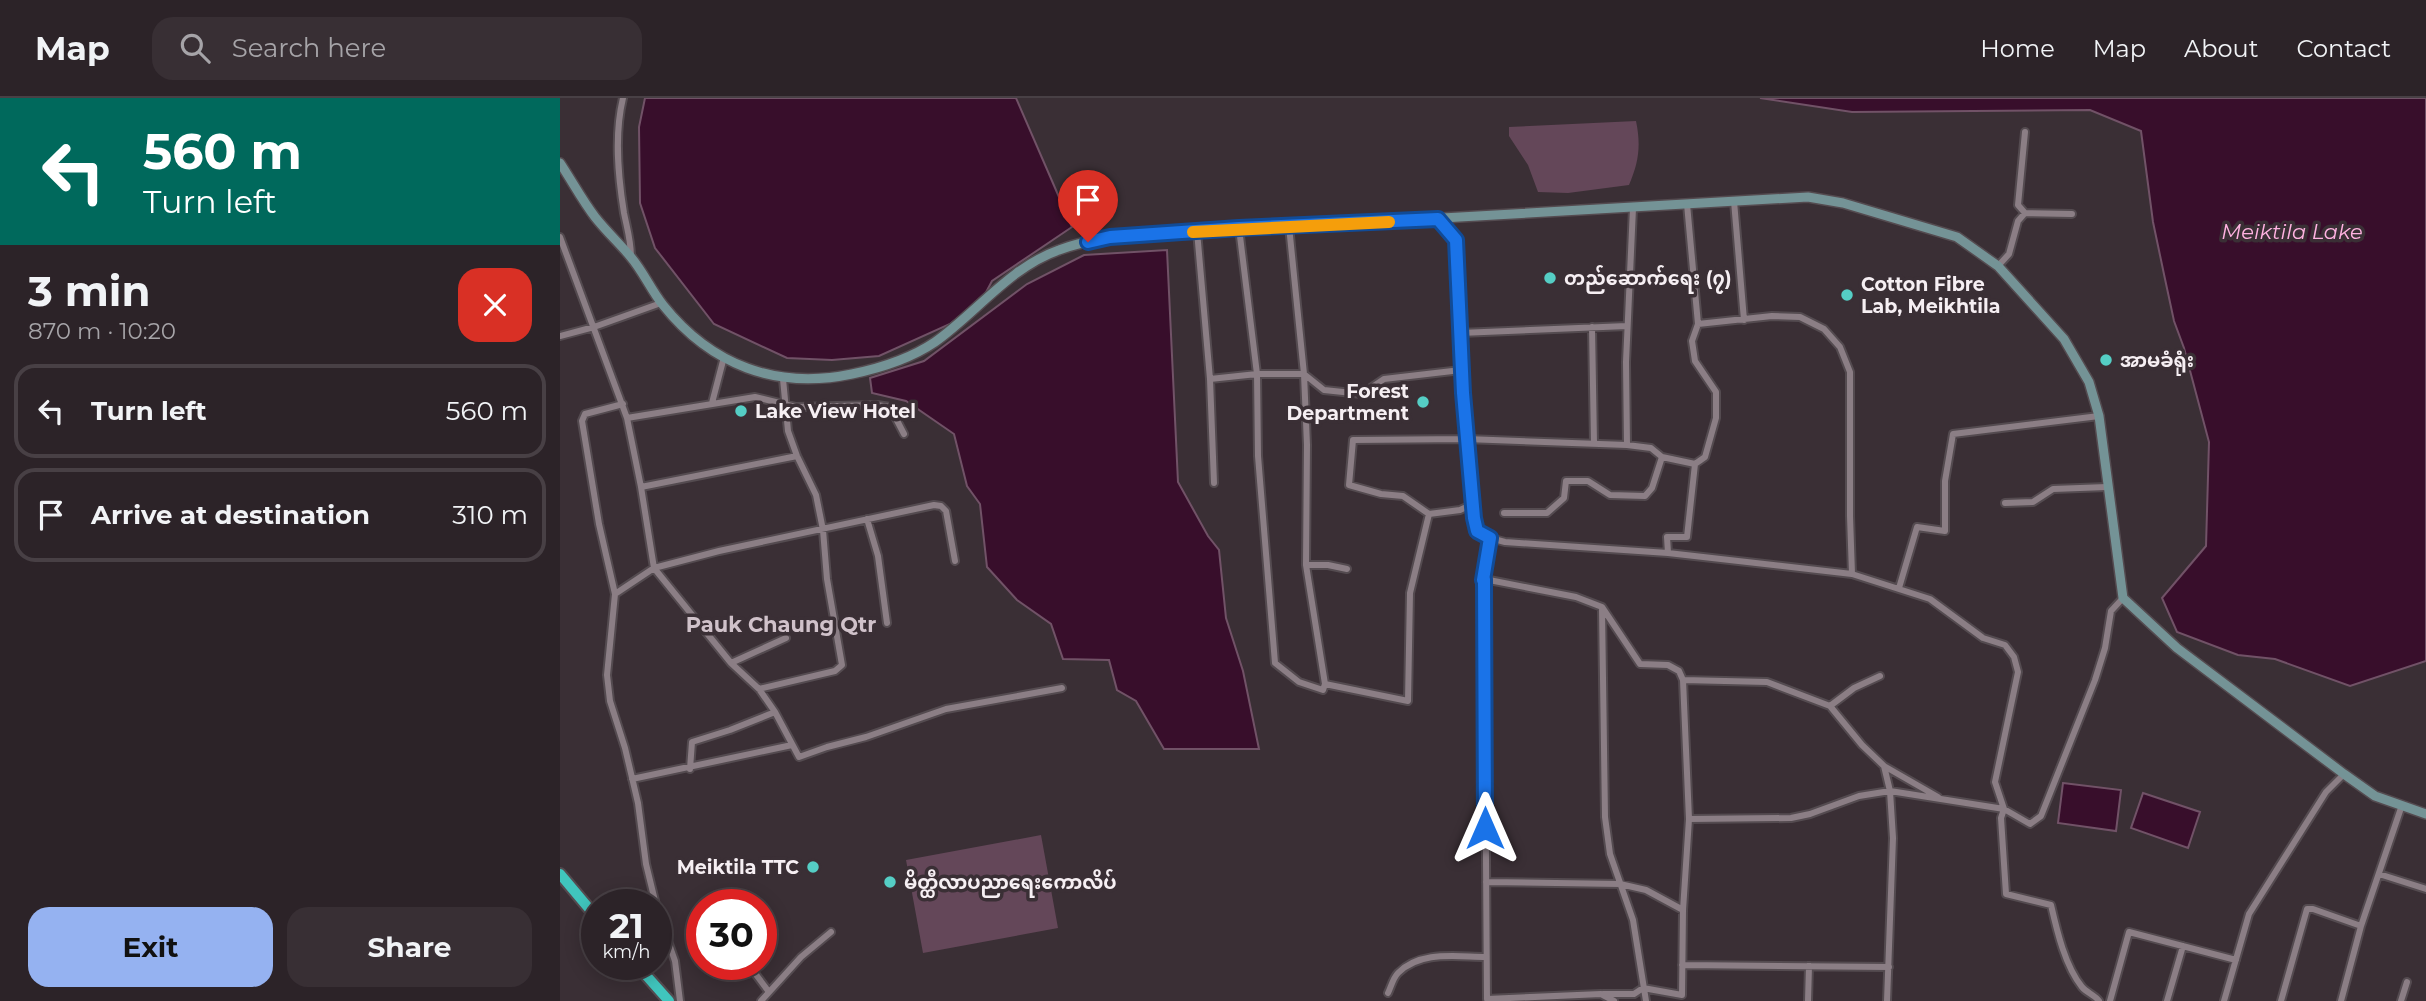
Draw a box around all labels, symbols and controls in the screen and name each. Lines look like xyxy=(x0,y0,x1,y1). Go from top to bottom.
search box xyxy=(152,17,642,80)
text: Map xyxy=(35,28,110,68)
icon: search xyxy=(176,29,214,67)
text: Search here xyxy=(232,32,386,64)
text: Home xyxy=(1980,34,2055,63)
text: Map xyxy=(2093,34,2146,63)
text: About xyxy=(2184,34,2258,63)
text: Contact xyxy=(2296,34,2391,63)
text: 560 m xyxy=(143,122,302,181)
icon: left xyxy=(28,126,119,217)
pin xyxy=(1058,170,1118,242)
icon: arrive xyxy=(1069,181,1107,219)
text: Turn left xyxy=(143,182,277,221)
water label: Meiktila Lake xyxy=(2221,219,2363,244)
text: 3 min xyxy=(28,265,150,317)
place label: တည်ဆောက်ရေး (၇) xyxy=(1564,265,1732,294)
button: close xyxy=(458,268,532,342)
marker: တည်ဆောက်ရေး (၇) xyxy=(1542,270,1558,286)
place label: Cotton Fibre Lab, Meikhtila xyxy=(1861,273,2000,318)
marker: Cotton Fibre Lab, Meikhtila xyxy=(1839,287,1855,303)
text: 870 m · 10:20 xyxy=(28,317,176,345)
place label: အာမခံရုံး xyxy=(2120,349,2194,376)
marker: အာမခံရုံး xyxy=(2098,352,2114,368)
place label: Forest Department xyxy=(1287,380,1409,425)
icon: left xyxy=(32,392,70,430)
marker: Forest Department xyxy=(1415,394,1431,410)
text: Turn left xyxy=(91,395,207,427)
text: 560 m xyxy=(446,395,528,427)
place label: Lake View Hotel xyxy=(755,400,916,423)
marker: Lake View Hotel xyxy=(733,403,749,419)
icon: arrive xyxy=(32,496,70,534)
text: Arrive at destination xyxy=(91,499,370,531)
text: 310 m xyxy=(452,499,528,531)
district label: Pauk Chaung Qtr xyxy=(686,612,876,637)
position arrow xyxy=(1448,791,1522,865)
place label: Meiktila TTC xyxy=(677,856,799,879)
marker: Meiktila TTC xyxy=(805,859,821,875)
place label: မိတ္ထီလာပညာရေးကောလိပ် xyxy=(904,869,1117,898)
marker: မိတ္ထီလာပညာရေးကောလိပ် xyxy=(882,874,898,890)
speed limit sign: 30 xyxy=(686,889,777,980)
text: 21 xyxy=(609,904,644,947)
button: Exit xyxy=(28,907,273,987)
button: Share xyxy=(287,907,532,987)
text: km/h xyxy=(602,941,651,963)

